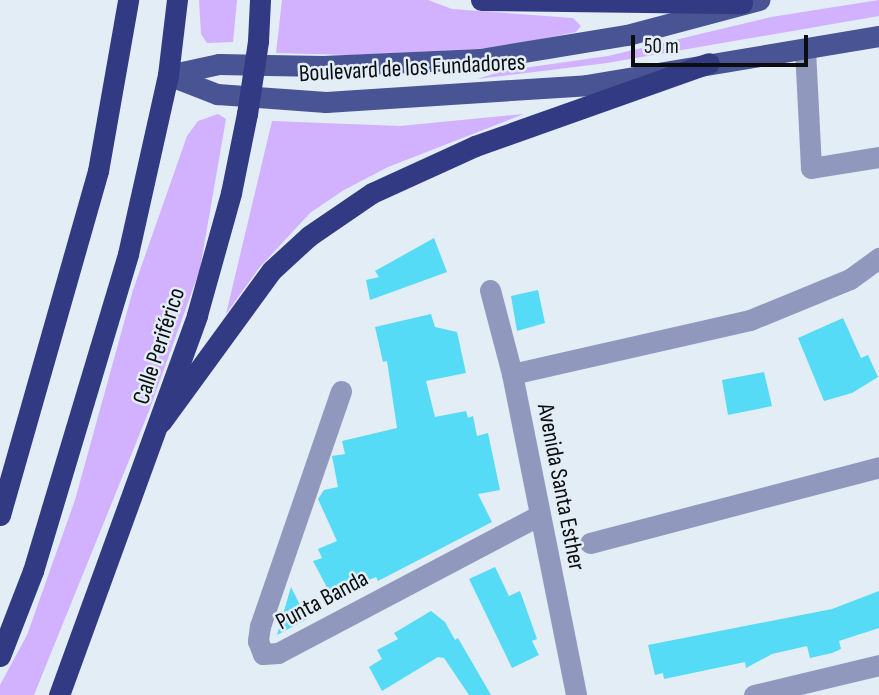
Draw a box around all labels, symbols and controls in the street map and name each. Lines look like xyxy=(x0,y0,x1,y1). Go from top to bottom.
scale bar xyxy=(634,21,811,65)
text: 50 m xyxy=(644,34,679,59)
street label: Boulevard de los Fundadores xyxy=(298,48,526,88)
street label: Calle Periférico xyxy=(127,284,191,408)
street label: Avenida Santa Esther xyxy=(531,401,591,573)
street label: Punta Banda xyxy=(271,564,373,636)

